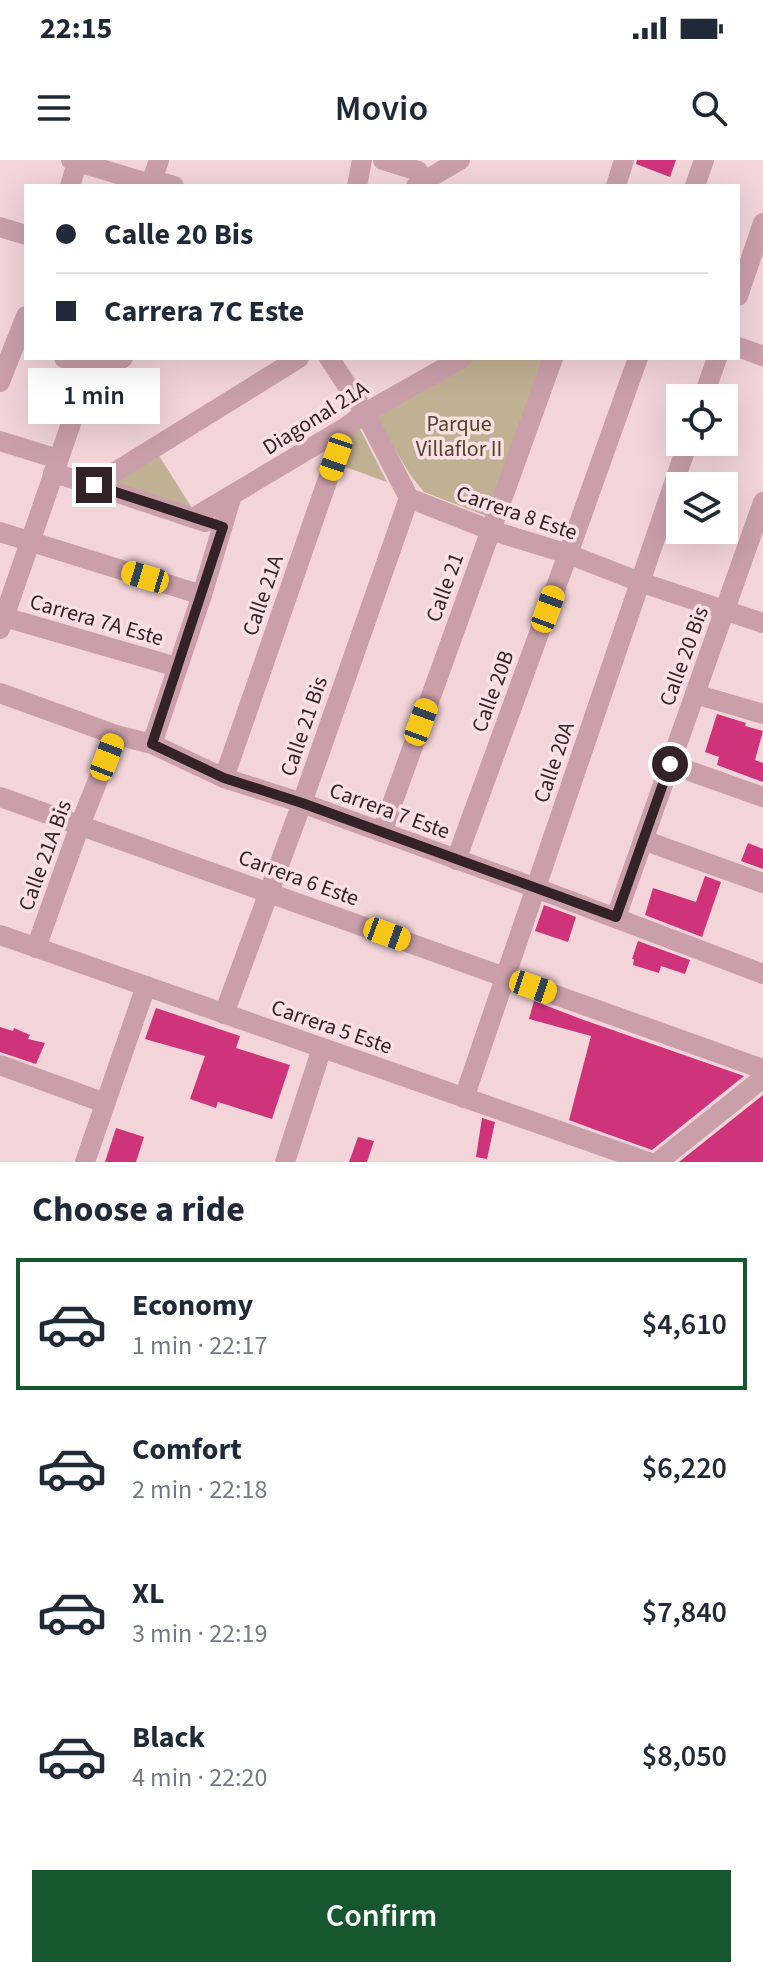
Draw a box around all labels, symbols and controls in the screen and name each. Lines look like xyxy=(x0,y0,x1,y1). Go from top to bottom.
text: 22:15 xyxy=(40,7,112,50)
text: Movio xyxy=(335,83,428,134)
icon: menu xyxy=(32,86,76,130)
icon: search xyxy=(687,86,731,130)
text: Calle 20 Bis xyxy=(104,213,253,256)
text: Carrera 7C Este xyxy=(104,290,304,333)
callout: 1 min xyxy=(28,369,160,425)
street label: Diagonal 21A xyxy=(256,373,375,463)
text: 1 min xyxy=(63,377,125,414)
map controls xyxy=(666,384,738,544)
button: locate xyxy=(666,384,738,456)
park label: Parque Villaflor II xyxy=(416,408,502,465)
car xyxy=(317,430,355,484)
route end xyxy=(76,467,112,503)
button: layers xyxy=(666,472,738,544)
street label: Carrera 8 Este xyxy=(452,477,582,549)
street label: Calle 21 xyxy=(418,548,472,627)
street label: Calle 21A xyxy=(234,550,292,640)
car xyxy=(119,559,171,595)
car xyxy=(529,582,567,636)
street label: Carrera 7A Este xyxy=(26,586,167,654)
street label: Calle 20 Bis xyxy=(651,602,717,711)
street label: Calle 20B xyxy=(463,646,523,737)
street label: Calle 21 Bis xyxy=(272,672,336,781)
car xyxy=(402,695,440,749)
street label: Calle 20A xyxy=(525,717,583,807)
car xyxy=(87,730,127,784)
route start xyxy=(652,746,688,782)
street label: Carrera 7 Este xyxy=(325,774,454,848)
street label: Calle 21A Bis xyxy=(10,795,80,915)
street label: Carrera 6 Este xyxy=(234,841,363,915)
car xyxy=(360,915,414,953)
car xyxy=(506,968,560,1006)
street label: Carrera 5 Este xyxy=(267,991,397,1063)
text: Choose a ride xyxy=(32,1184,245,1235)
text: Economy xyxy=(132,1284,253,1327)
icon: car xyxy=(36,1288,108,1360)
text: $4,610 xyxy=(642,1303,727,1346)
text: 1 min · 22:17 xyxy=(132,1327,267,1364)
text: Comfort xyxy=(132,1428,242,1471)
icon: car xyxy=(36,1432,108,1504)
text: $6,220 xyxy=(642,1447,727,1490)
text: 2 min · 22:18 xyxy=(132,1471,267,1508)
text: XL xyxy=(132,1572,165,1615)
icon: car xyxy=(36,1576,108,1648)
text: $7,840 xyxy=(642,1591,727,1634)
text: 3 min · 22:19 xyxy=(132,1615,267,1652)
text: Black xyxy=(132,1716,205,1759)
icon: car xyxy=(36,1720,108,1792)
text: $8,050 xyxy=(642,1735,727,1778)
text: 4 min · 22:20 xyxy=(132,1759,267,1796)
button: Confirm xyxy=(32,1870,731,1962)

